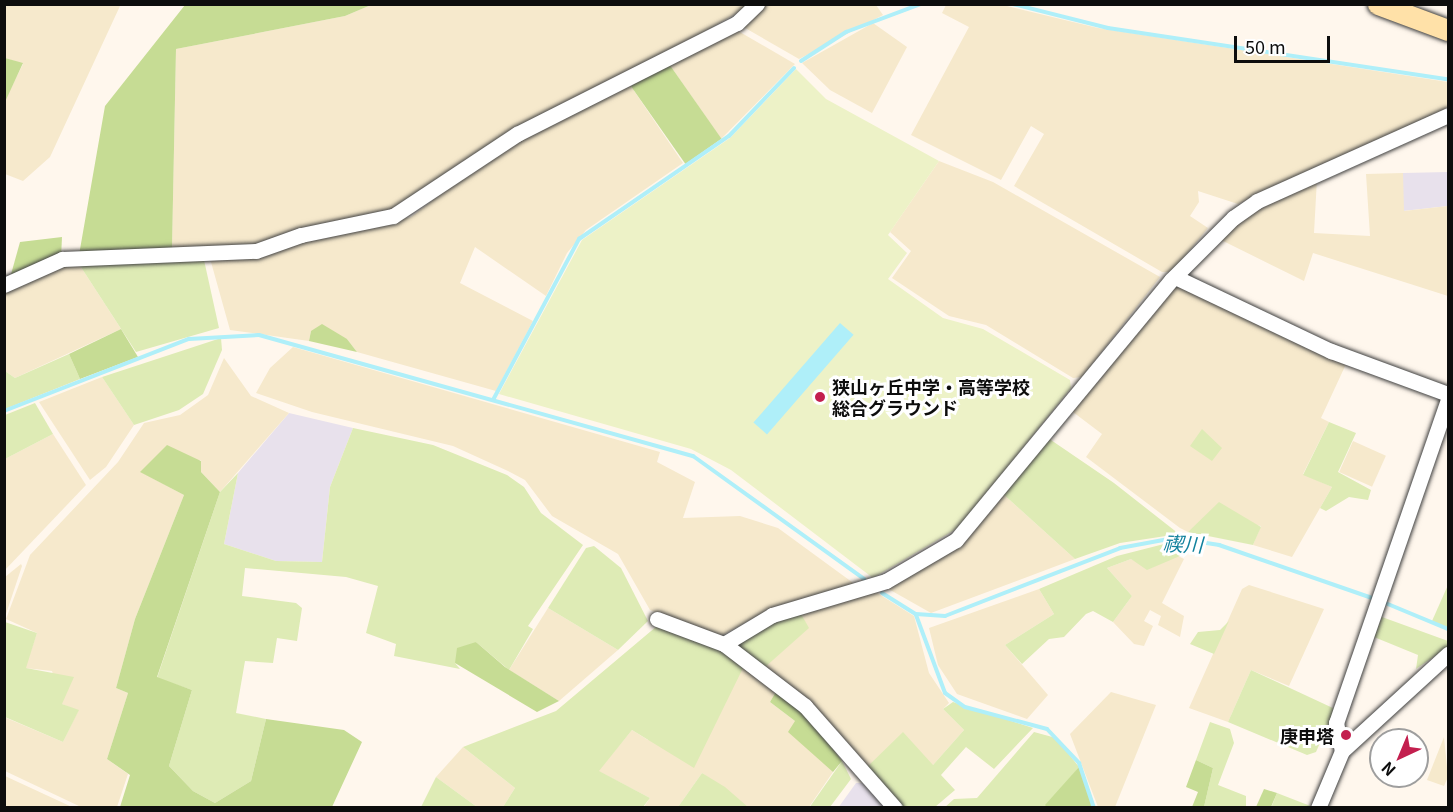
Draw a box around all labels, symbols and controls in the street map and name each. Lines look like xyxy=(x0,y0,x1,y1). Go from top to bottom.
scale bar xyxy=(1237,24,1333,62)
text: 50 m xyxy=(1245,33,1286,59)
place label: 狭山ヶ丘中学・高等学校 総合グラウンド xyxy=(832,376,1030,418)
marker: 狭山ヶ丘中学・高等学校 総合グラウンド xyxy=(813,390,827,404)
water label: 禊川 xyxy=(1163,530,1203,556)
place label: 庚申塔 xyxy=(1280,724,1334,746)
marker: 庚申塔 xyxy=(1339,728,1353,742)
north arrow xyxy=(1369,728,1429,788)
text: N xyxy=(1375,757,1401,782)

